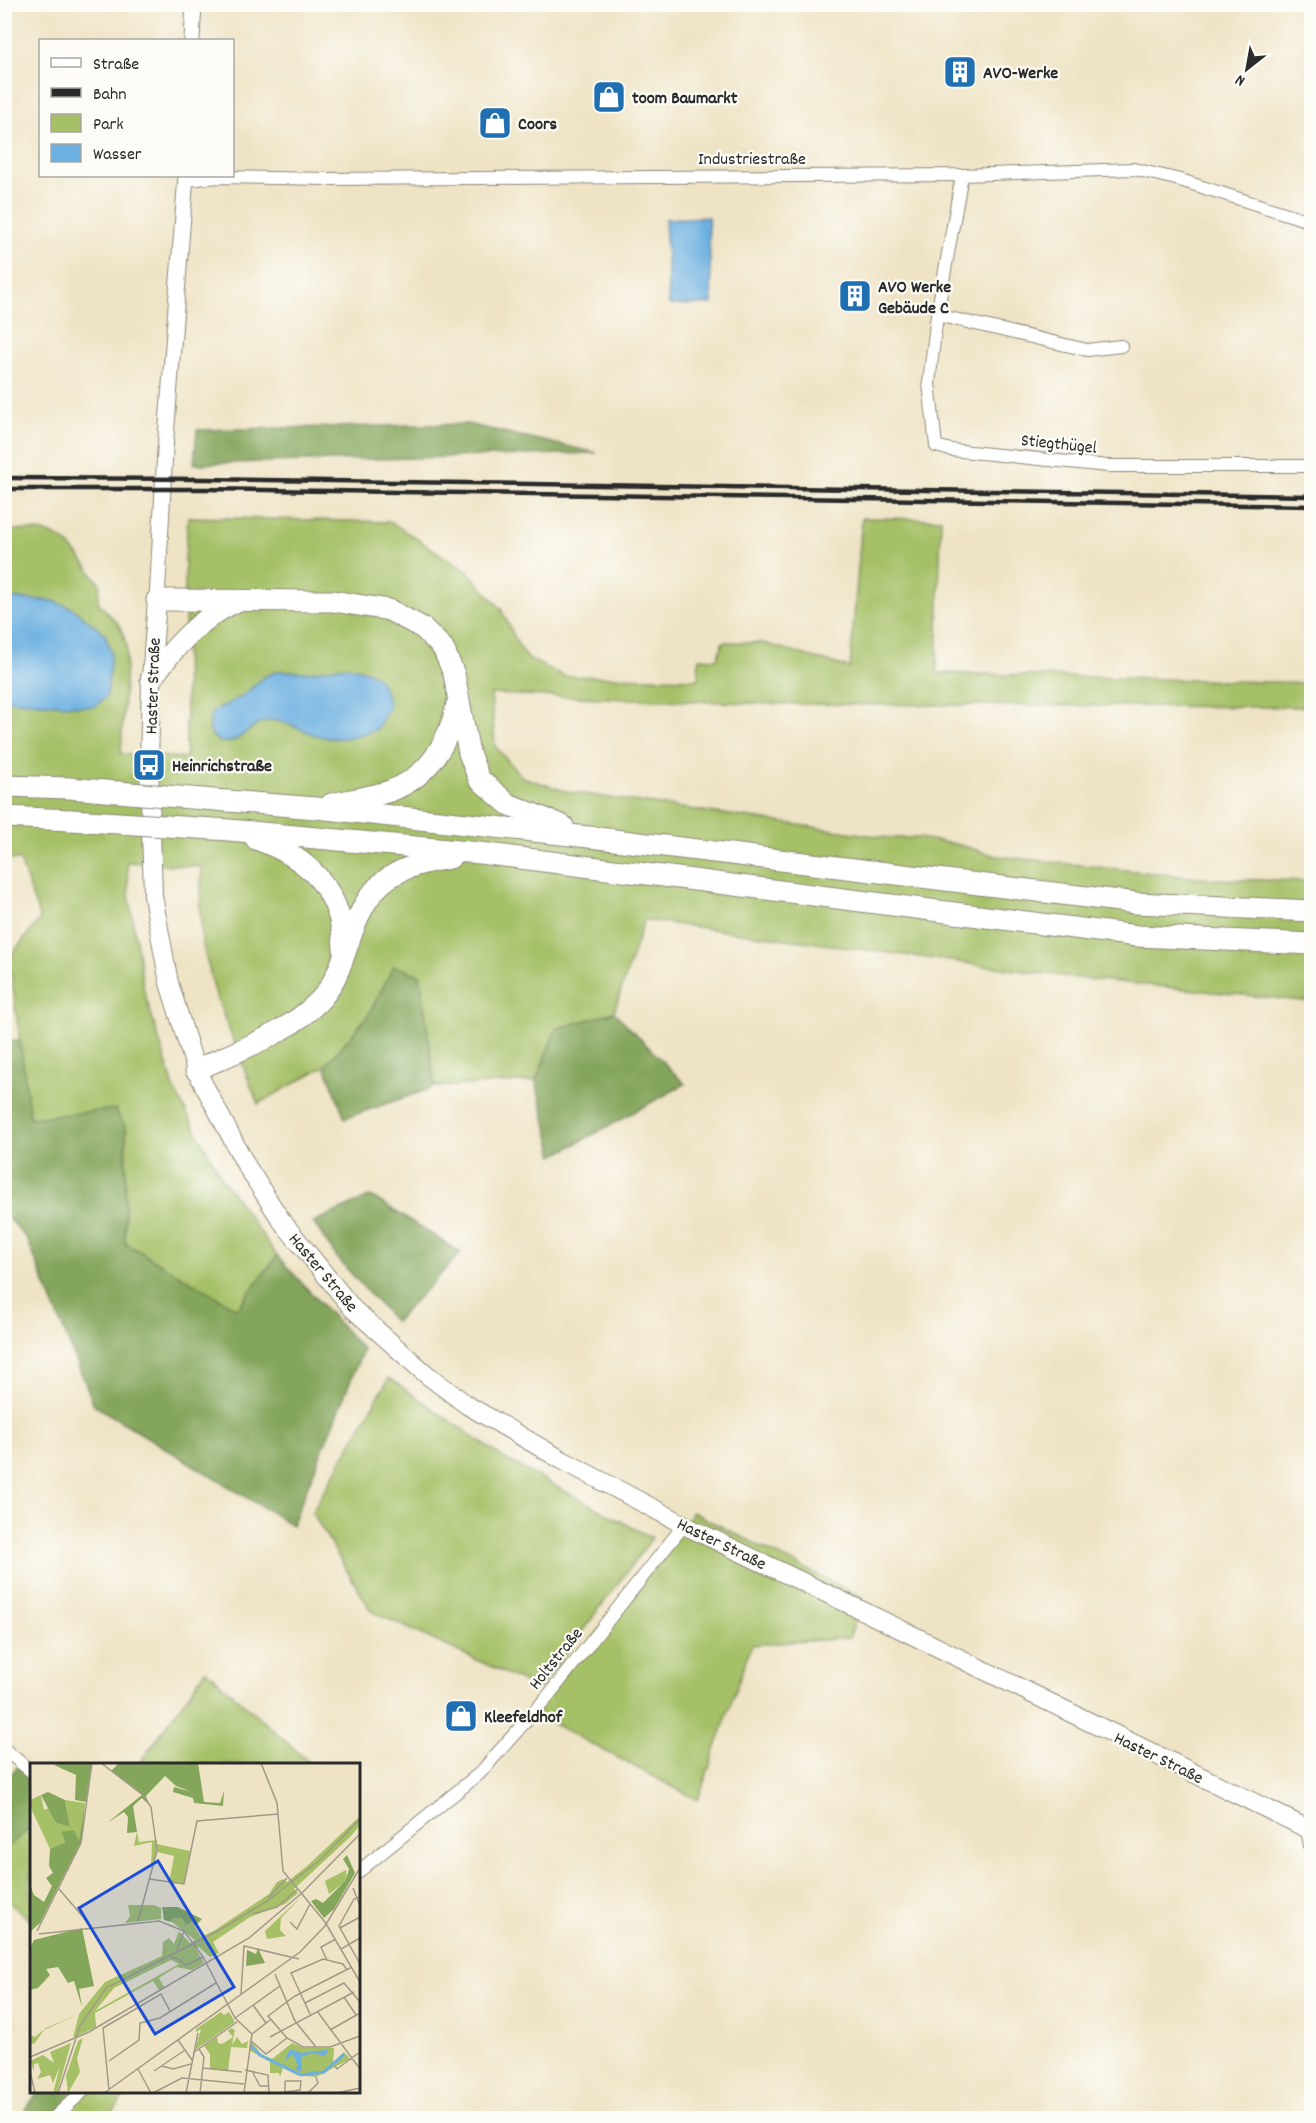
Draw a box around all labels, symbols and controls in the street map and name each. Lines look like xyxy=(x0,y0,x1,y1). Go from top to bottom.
legend xyxy=(39,39,234,177)
north arrow xyxy=(1217,39,1277,99)
text: Straße xyxy=(93,53,139,78)
building icon: AVO-Werke xyxy=(942,54,978,90)
place label: AVO-Werke xyxy=(983,62,1058,87)
text: N xyxy=(1231,68,1250,92)
shop icon: toom Baumarkt xyxy=(591,79,627,115)
text: Bahn xyxy=(93,83,127,108)
place label: toom Baumarkt xyxy=(632,87,738,112)
shop icon: Coors xyxy=(477,105,513,141)
text: Park xyxy=(93,113,124,138)
place label: Coors xyxy=(518,113,558,138)
text: Wasser xyxy=(93,143,142,168)
street label: Industriestraße xyxy=(698,148,806,173)
place label: AVO Werke Gebäude C xyxy=(878,276,951,322)
building icon: AVO Werke Gebäude C xyxy=(837,278,873,314)
street label: Stiegthügel xyxy=(1019,429,1099,462)
street label: Haster Straße xyxy=(140,637,169,735)
bus stop icon: Heinrichstraße xyxy=(131,747,167,783)
place label: Heinrichstraße xyxy=(172,755,272,780)
street label: Haster Straße xyxy=(281,1229,363,1319)
street label: Haster Straße xyxy=(672,1513,770,1578)
street label: Holtstraße xyxy=(524,1623,590,1696)
shop icon: Kleefeldhof xyxy=(443,1698,479,1734)
place label: Kleefeldhof xyxy=(484,1706,564,1731)
street label: Haster Straße xyxy=(1109,1727,1207,1792)
inset map xyxy=(30,1763,360,2093)

